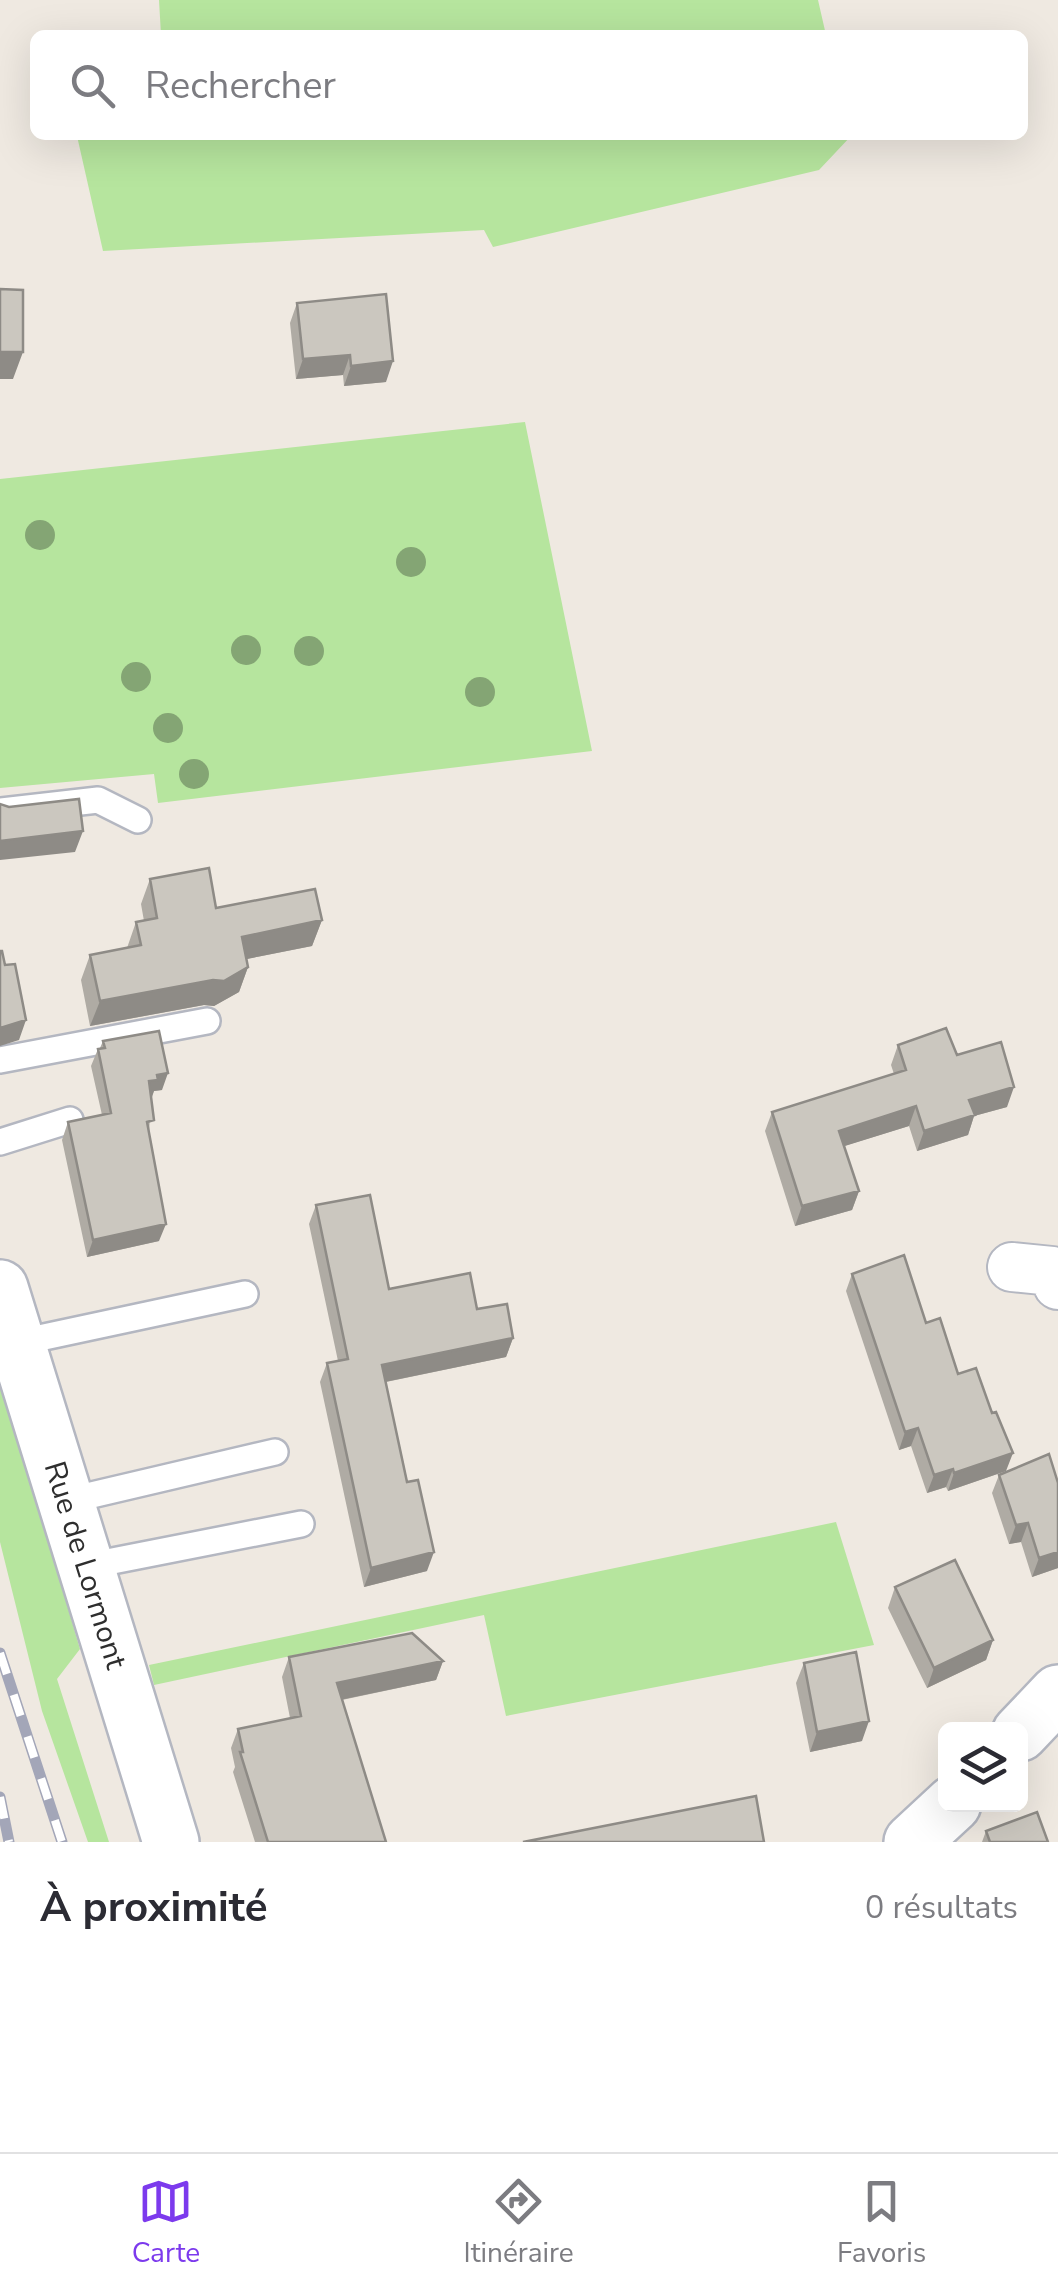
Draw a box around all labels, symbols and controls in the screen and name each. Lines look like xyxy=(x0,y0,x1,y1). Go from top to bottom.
search box xyxy=(30,30,1028,140)
icon: search xyxy=(65,58,120,113)
text: Rechercher xyxy=(145,60,336,111)
street label: Rue de Lormont xyxy=(34,1456,137,1674)
map controls xyxy=(938,1722,1028,1812)
button: layers xyxy=(938,1722,1028,1812)
text: À proximité xyxy=(40,1879,267,1936)
text: 0 résultats xyxy=(865,1886,1018,1929)
tab: Carte xyxy=(132,2174,200,2272)
tab: Itinéraire xyxy=(464,2174,574,2272)
tab: Favoris xyxy=(837,2174,926,2272)

